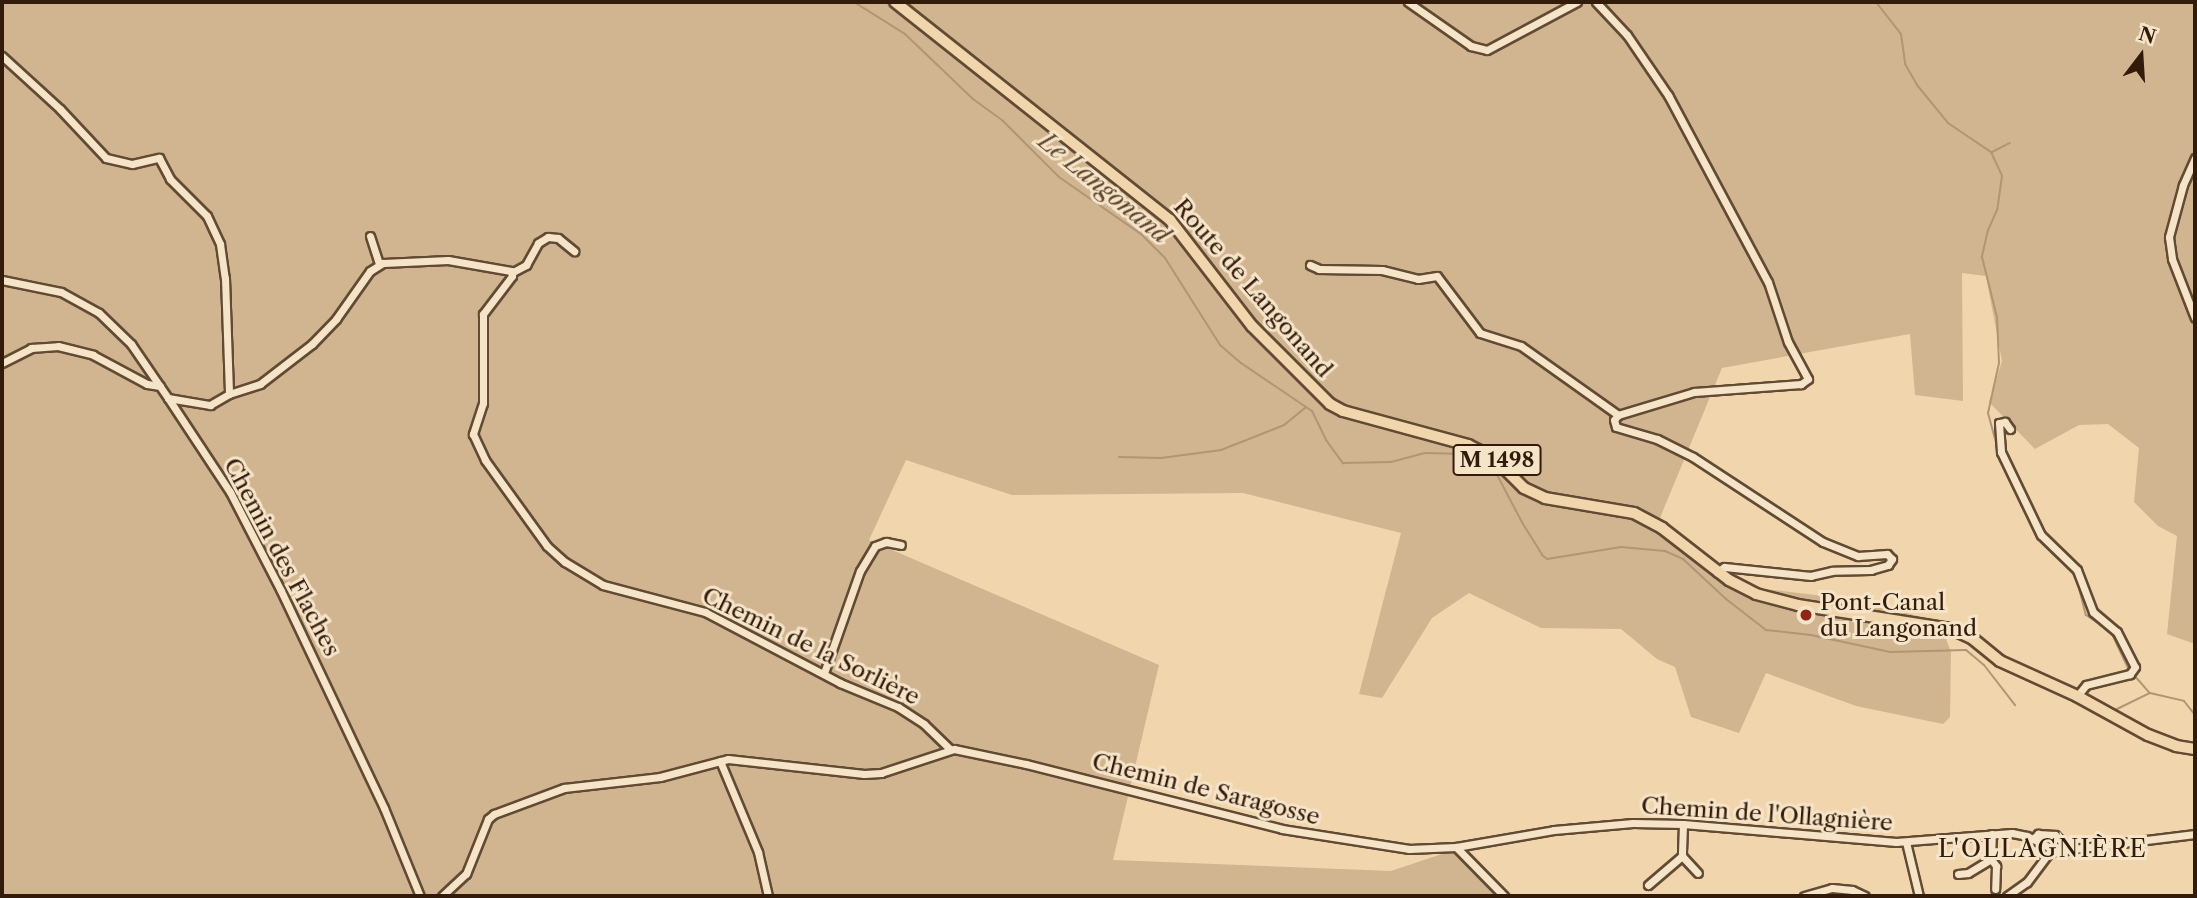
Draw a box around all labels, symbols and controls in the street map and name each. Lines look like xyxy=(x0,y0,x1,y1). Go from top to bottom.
north arrow xyxy=(2106,21,2176,91)
text: N xyxy=(2136,22,2159,49)
water label: Le Langonand xyxy=(1033,127,1175,249)
street label: Route de Langonand xyxy=(1168,193,1338,383)
road number: M 1498 xyxy=(1452,442,1542,477)
street label: Chemin des Flaches xyxy=(218,453,346,661)
street label: Chemin de la Sorlière xyxy=(698,581,924,711)
place label: Pont-Canal du Langonand xyxy=(1820,588,1977,642)
marker: Pont-Canal du Langonand xyxy=(1798,607,1814,623)
street label: Chemin de Saragosse xyxy=(1089,747,1323,831)
street label: Chemin de l'Ollagnière xyxy=(1640,791,1894,837)
district label: L'OLLAGNIÈRE xyxy=(1940,835,2146,863)

